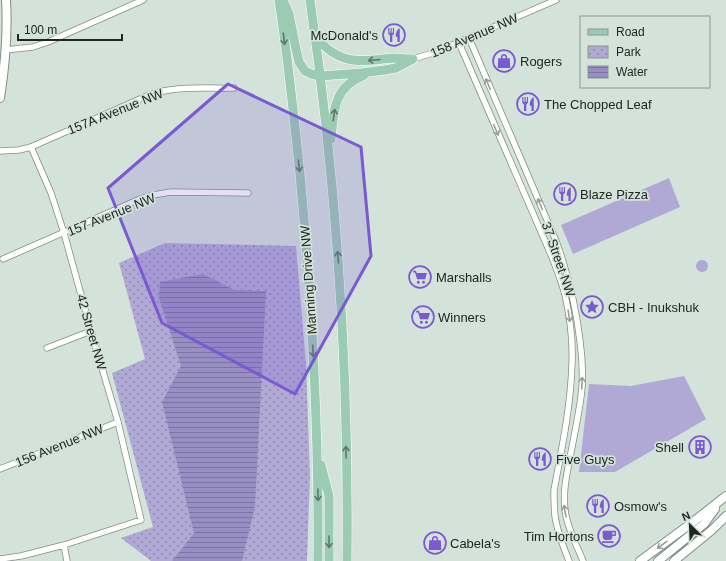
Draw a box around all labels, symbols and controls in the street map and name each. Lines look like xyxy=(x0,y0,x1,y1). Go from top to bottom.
street label: 158 Avenue NW xyxy=(428,10,521,61)
scale bar xyxy=(18,16,122,42)
legend xyxy=(580,16,710,88)
restaurant icon: McDonald's xyxy=(381,22,407,48)
text: 100 m xyxy=(24,23,57,37)
text: Road xyxy=(616,25,645,39)
place label: McDonald's xyxy=(310,28,378,43)
one-way arrow xyxy=(280,32,288,45)
text: Park xyxy=(616,45,642,59)
shop icon: Rogers xyxy=(491,48,517,74)
place label: Rogers xyxy=(520,54,562,69)
one-way arrow xyxy=(368,56,381,64)
text: Water xyxy=(616,65,648,79)
one-way arrow xyxy=(484,79,492,91)
street label: 157A Avenue NW xyxy=(65,85,166,137)
restaurant icon: The Chopped Leaf xyxy=(515,91,541,117)
place label: The Chopped Leaf xyxy=(544,97,652,112)
one-way arrow xyxy=(330,109,338,122)
one-way arrow xyxy=(493,123,501,135)
one-way arrow xyxy=(295,159,303,172)
restaurant icon: Blaze Pizza xyxy=(552,181,578,207)
place label: Blaze Pizza xyxy=(580,187,649,202)
street label: 157 Avenue NW xyxy=(65,190,158,239)
one-way arrow xyxy=(535,198,543,210)
street label: 37 Street NW xyxy=(539,220,579,299)
street label: Manning Drive NW xyxy=(297,224,320,335)
one-way arrow xyxy=(334,251,341,264)
supermarket icon: Marshalls xyxy=(407,264,433,290)
place label: Marshalls xyxy=(436,270,492,285)
street label: 42 Street NW xyxy=(74,293,110,372)
place icon: CBH - Inukshuk xyxy=(579,294,605,320)
place label: CBH - Inukshuk xyxy=(608,300,700,315)
supermarket icon: Winners xyxy=(410,304,436,330)
one-way arrow xyxy=(565,309,573,322)
place label: Winners xyxy=(438,310,486,325)
one-way arrow xyxy=(310,344,317,357)
one-way arrow xyxy=(578,377,586,390)
street label: 156 Avenue NW xyxy=(13,421,106,470)
building icon: Shell xyxy=(687,434,713,460)
place label: Shell xyxy=(655,440,684,455)
one-way arrow xyxy=(342,446,350,459)
restaurant icon: Five Guys xyxy=(527,446,553,472)
place label: Five Guys xyxy=(556,452,615,467)
one-way arrow xyxy=(314,488,322,501)
restaurant icon: Osmow's xyxy=(585,493,611,519)
place label: Osmow's xyxy=(614,499,668,514)
one-way arrow xyxy=(561,505,569,518)
north arrow xyxy=(670,505,710,545)
text: N xyxy=(680,509,692,523)
cafe icon: Tim Hortons xyxy=(596,523,622,549)
place label: Tim Hortons xyxy=(524,529,594,544)
shop icon: Cabela's xyxy=(422,530,448,556)
one-way arrow xyxy=(325,535,333,548)
place label: Cabela's xyxy=(450,536,501,551)
one-way arrow xyxy=(657,541,668,549)

